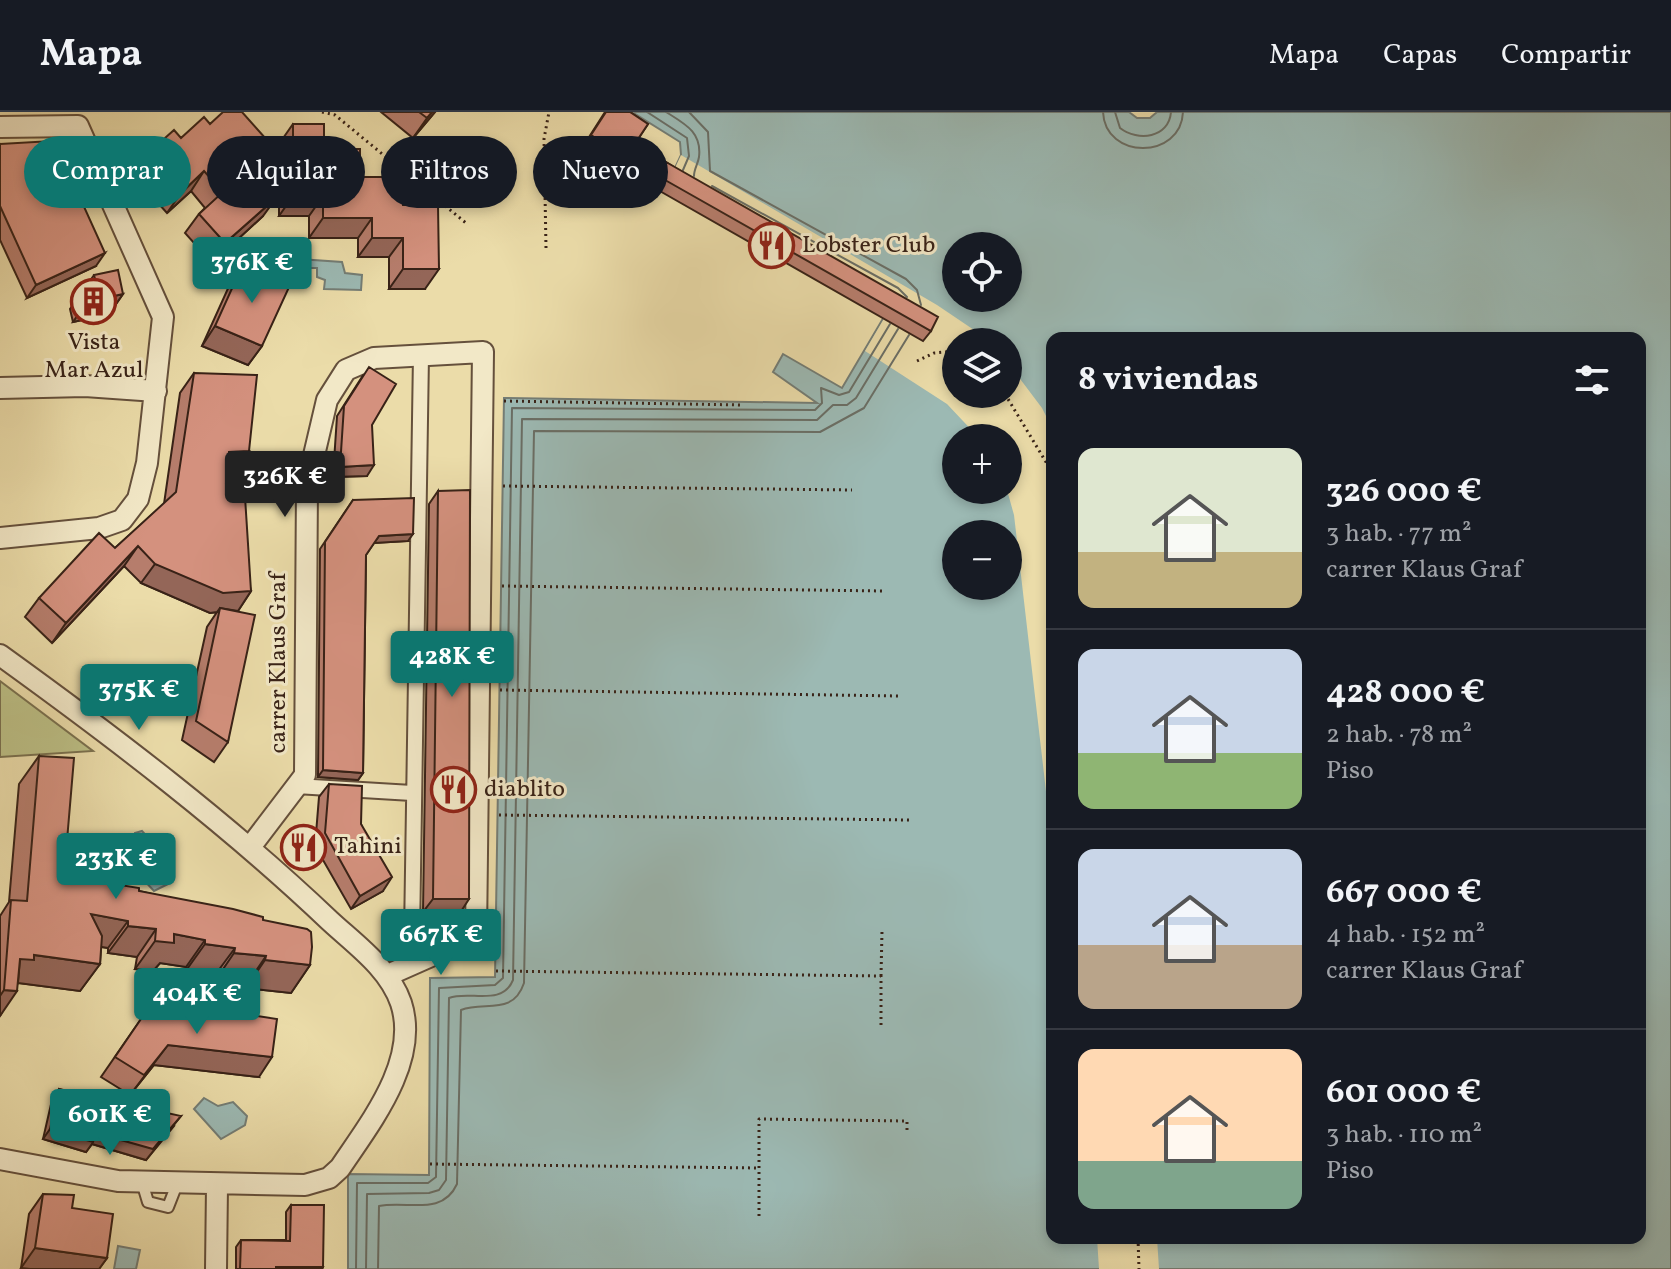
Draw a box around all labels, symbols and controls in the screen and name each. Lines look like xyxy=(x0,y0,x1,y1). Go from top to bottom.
text: Mapa xyxy=(40,29,142,82)
text: Mapa xyxy=(1269,36,1339,75)
text: Capas xyxy=(1383,36,1457,75)
text: Compartir xyxy=(1501,36,1631,75)
chip: Comprar xyxy=(24,136,191,208)
chip: Alquilar xyxy=(207,136,365,208)
chip: Filtros xyxy=(381,136,517,208)
chip: Nuevo xyxy=(533,136,668,208)
restaurant icon: Lobster Club xyxy=(747,222,795,270)
place label: Lobster Club xyxy=(802,229,935,263)
map controls xyxy=(942,232,1022,600)
button: locate xyxy=(942,232,1022,312)
pin: 376K € xyxy=(187,237,317,305)
text: 376K € xyxy=(211,245,293,281)
building icon: Vista Mar Azul xyxy=(70,277,118,325)
place label: Vista Mar Azul xyxy=(45,326,143,388)
button: layers xyxy=(942,328,1022,408)
text: 8 viviendas xyxy=(1078,357,1258,404)
icon: filters xyxy=(1570,358,1614,402)
button: + xyxy=(942,424,1022,504)
pin: 326K € xyxy=(220,451,350,519)
text: 326K € xyxy=(243,459,327,495)
text: 326 000 € xyxy=(1326,469,1482,516)
icon: home xyxy=(1142,480,1238,576)
text: 3 hab. · 77 m² xyxy=(1326,516,1472,552)
button: − xyxy=(942,520,1022,600)
text: carrer Klaus Graf xyxy=(1326,552,1522,588)
street label: carrer Klaus Graf xyxy=(262,570,296,753)
pin: 428K € xyxy=(387,631,517,699)
text: 428K € xyxy=(409,639,495,675)
pin: 375K € xyxy=(74,664,204,732)
text: 428 000 € xyxy=(1326,670,1485,717)
text: 375K € xyxy=(98,672,180,708)
icon: home xyxy=(1142,681,1238,777)
text: 2 hab. · 78 m² xyxy=(1326,717,1472,753)
text: Piso xyxy=(1326,753,1374,789)
restaurant icon: diablito xyxy=(429,766,477,814)
place label: diablito xyxy=(484,773,565,807)
restaurant icon: Tahini xyxy=(279,823,327,871)
place label: Tahini xyxy=(334,830,402,864)
pin: 233K € xyxy=(51,833,181,901)
text: 233K € xyxy=(75,841,157,877)
text: 667 000 € xyxy=(1326,870,1482,917)
icon: home xyxy=(1142,881,1238,977)
pin: 667K € xyxy=(376,909,506,977)
text: 667K € xyxy=(399,917,483,953)
text: 4 hab. · 152 m² xyxy=(1326,917,1485,953)
text: carrer Klaus Graf xyxy=(1326,953,1522,989)
pin: 404K € xyxy=(132,968,262,1036)
text: 404K € xyxy=(152,976,242,1012)
text: 601 000 € xyxy=(1326,1070,1481,1117)
icon: home xyxy=(1142,1081,1238,1177)
pin: 601K € xyxy=(45,1089,175,1157)
text: 601K € xyxy=(68,1097,152,1133)
text: 3 hab. · 110 m² xyxy=(1326,1117,1482,1153)
text: Piso xyxy=(1326,1153,1374,1189)

